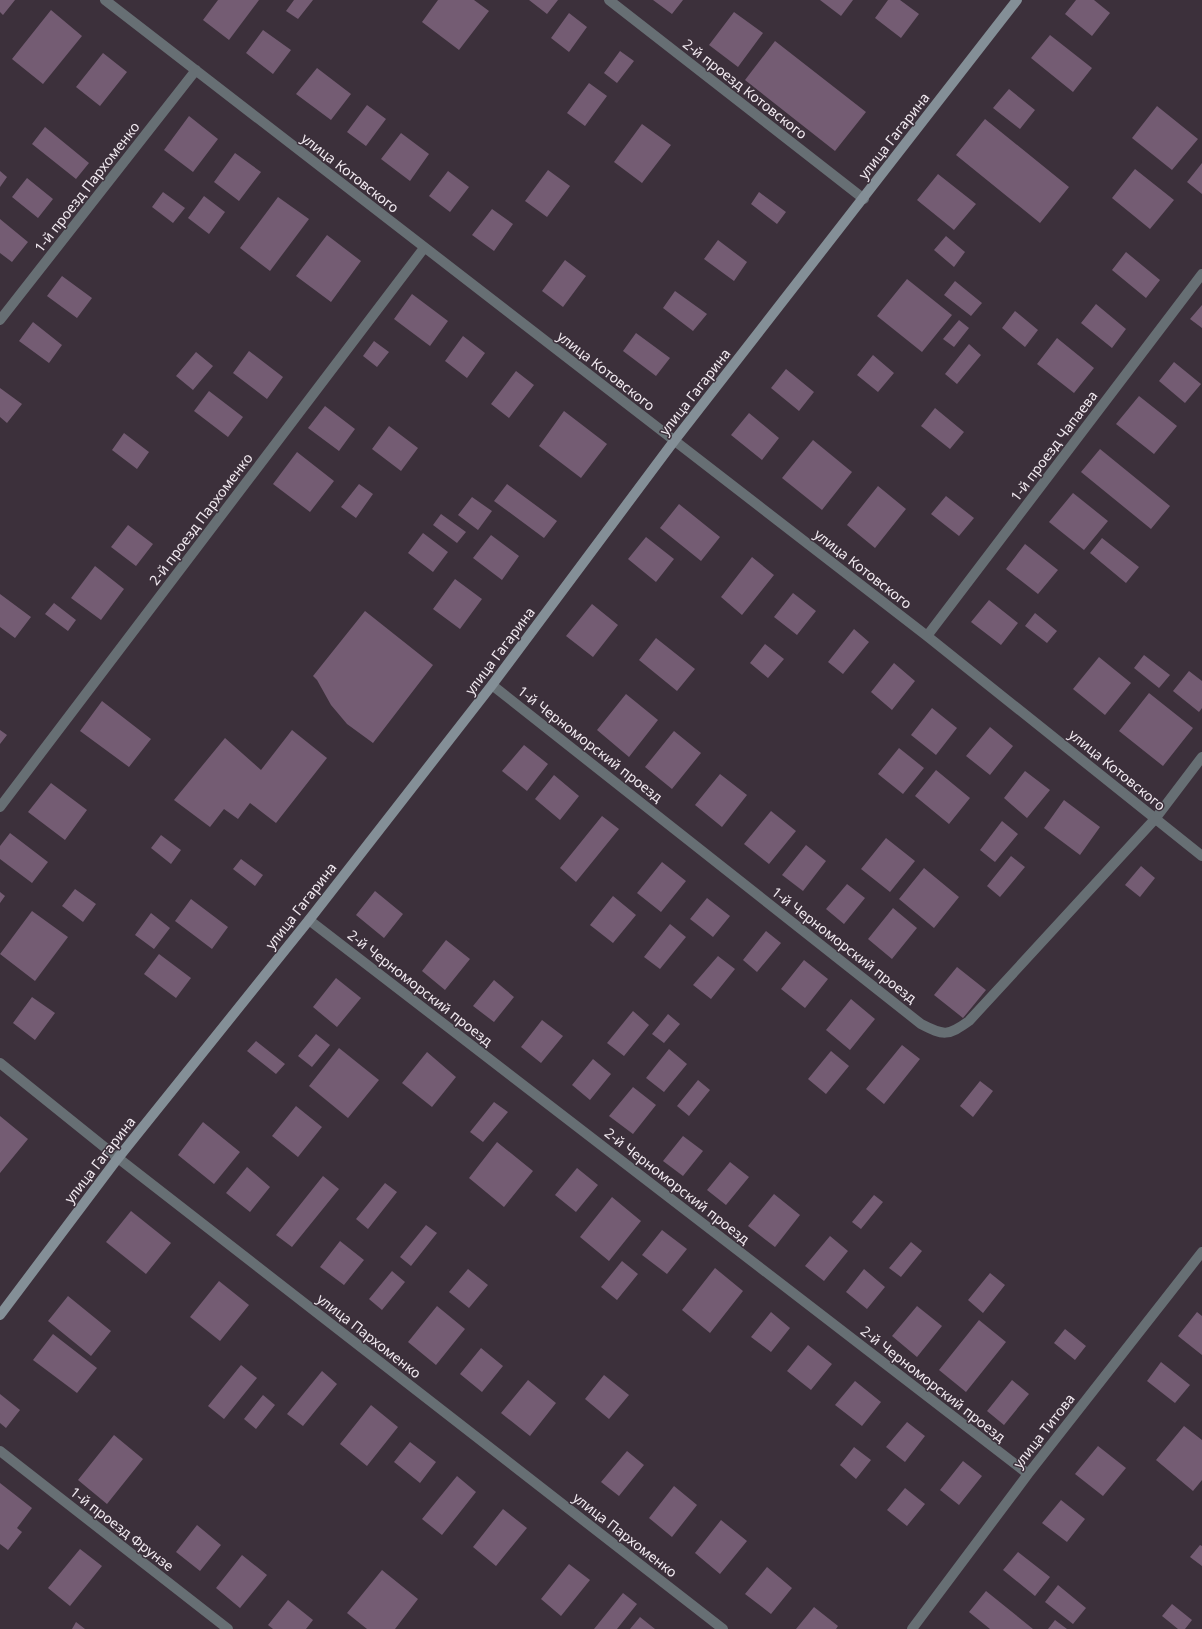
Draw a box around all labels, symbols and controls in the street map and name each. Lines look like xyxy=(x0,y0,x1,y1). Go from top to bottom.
street label: 2-й проезд Котовского xyxy=(679,34,811,143)
street label: улица Гагарина xyxy=(854,88,933,183)
street label: 1-й проезд Пархоменко xyxy=(30,117,144,256)
street label: улица Котовского xyxy=(297,128,403,217)
street label: улица Котовского xyxy=(553,326,659,415)
street label: улица Гагарина xyxy=(655,344,734,439)
street label: 1-й проезд Чапаева xyxy=(1006,387,1101,505)
street label: 2-й проезд Пархоменко xyxy=(145,449,257,589)
street label: улица Котовского xyxy=(810,524,916,613)
street label: улица Гагарина xyxy=(460,603,539,698)
street label: 1-й Черноморский проезд xyxy=(514,681,667,806)
street label: улица Котовского xyxy=(1065,725,1170,815)
street label: улица Гагарина xyxy=(261,858,340,953)
street label: 1-й Черноморский проезд xyxy=(768,882,921,1007)
street label: 2-й Черноморский проезд xyxy=(344,925,497,1050)
street label: улица Гагарина xyxy=(60,1112,139,1207)
street label: 2-й Черноморский проезд xyxy=(601,1123,754,1248)
street label: улица Пархоменко xyxy=(313,1289,425,1382)
street label: 2-й Черноморский проезд xyxy=(857,1321,1010,1446)
street label: улица Титова xyxy=(1008,1389,1079,1472)
street label: 1-й проезд Фрунзе xyxy=(67,1482,178,1575)
street label: улица Пархоменко xyxy=(569,1488,681,1581)

